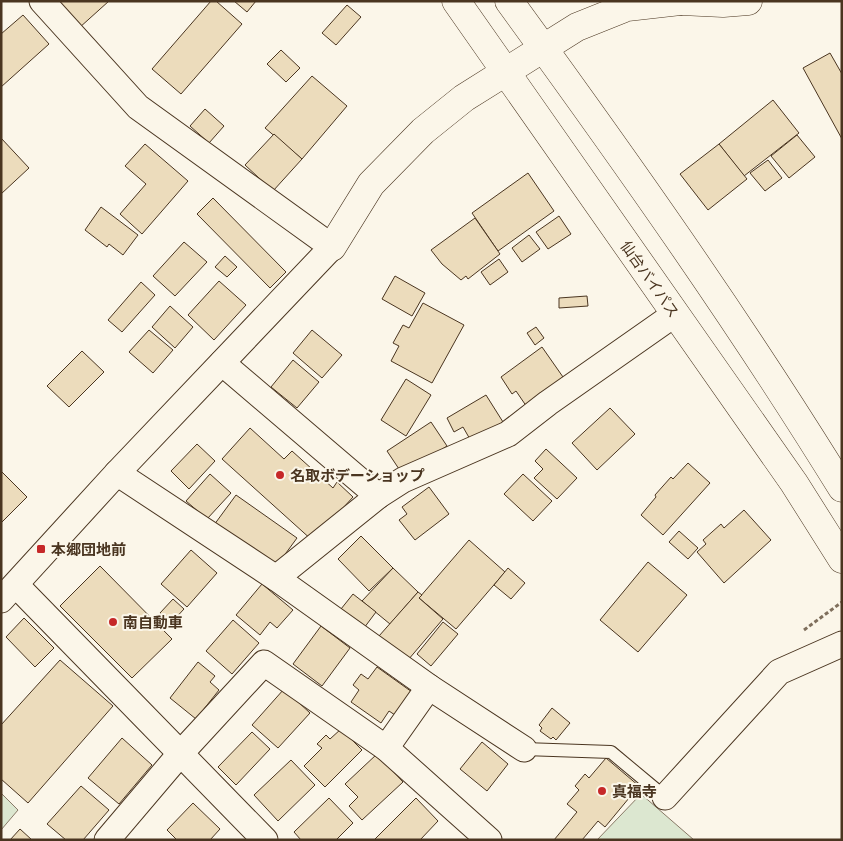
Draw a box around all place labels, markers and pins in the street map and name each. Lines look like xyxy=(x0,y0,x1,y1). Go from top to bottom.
place label: 名取ボデーショップ xyxy=(290,466,425,485)
marker: 名取ボデーショップ xyxy=(274,469,286,481)
place label: 本郷団地前 xyxy=(51,540,126,559)
marker: 本郷団地前 xyxy=(35,543,47,555)
place label: 南自動車 xyxy=(123,613,183,632)
marker: 南自動車 xyxy=(107,616,119,628)
place label: 真福寺 xyxy=(612,782,657,801)
marker: 真福寺 xyxy=(596,785,608,797)

